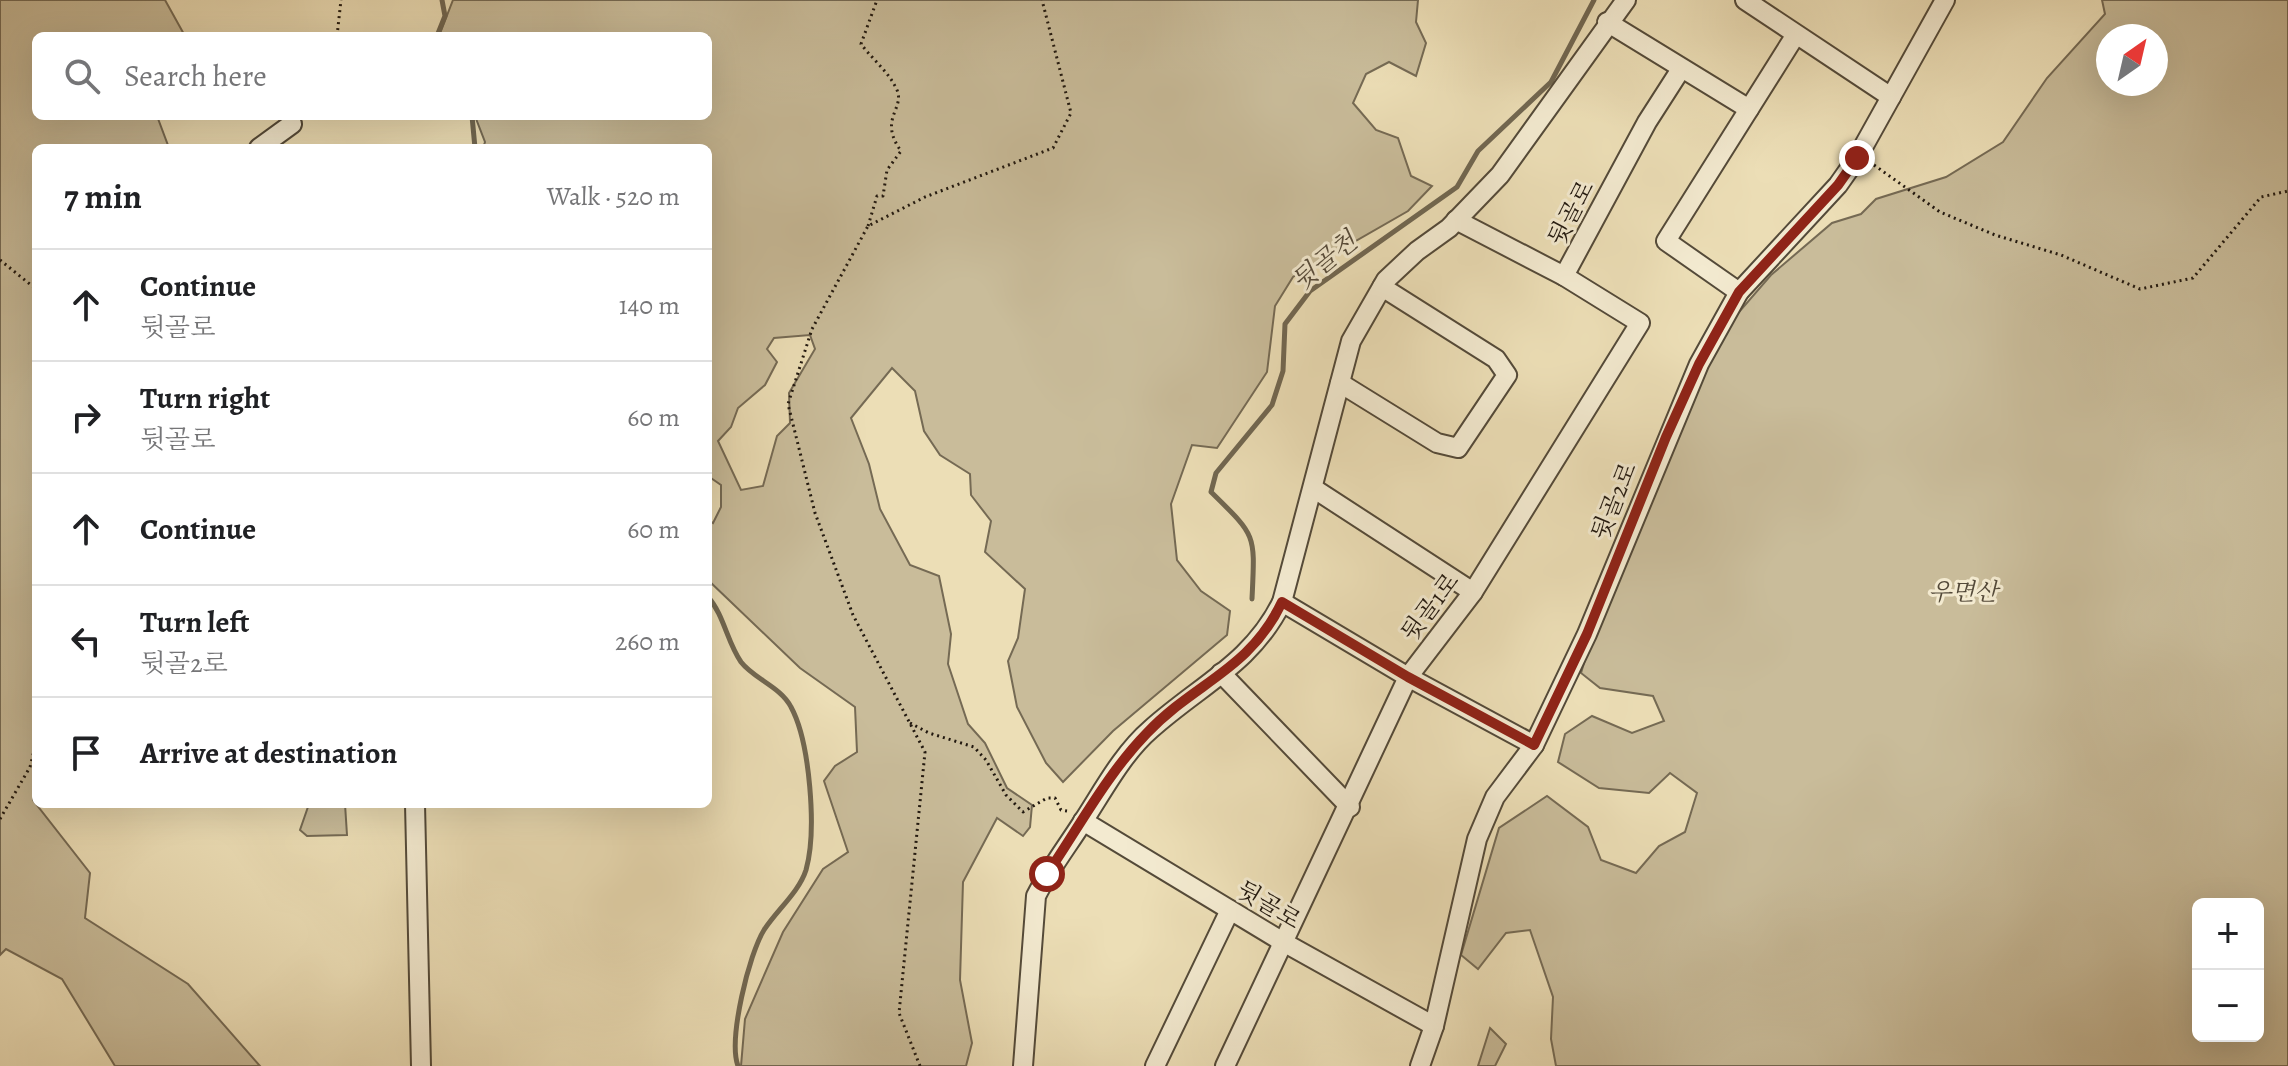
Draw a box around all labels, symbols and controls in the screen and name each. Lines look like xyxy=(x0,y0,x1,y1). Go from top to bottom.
north arrow xyxy=(2096,24,2168,96)
search box xyxy=(32,32,712,120)
icon: search xyxy=(60,54,104,98)
text: Search here xyxy=(124,56,267,96)
route end xyxy=(1839,140,1875,176)
text: 7 min xyxy=(64,173,142,220)
street label: 뒷골로 xyxy=(1541,175,1601,251)
text: Walk · 520 m xyxy=(547,179,680,214)
water label: 뒷골천 xyxy=(1284,223,1366,299)
text: Continue xyxy=(140,266,256,306)
icon: ahead xyxy=(64,283,108,327)
text: 140 m xyxy=(619,288,680,323)
text: 뒷골로 xyxy=(140,310,215,345)
text: Turn right xyxy=(140,378,270,418)
icon: right xyxy=(64,395,108,439)
text: 60 m xyxy=(627,400,680,435)
text: 뒷골로 xyxy=(140,422,215,457)
street label: 뒷골2로 xyxy=(1584,457,1644,545)
icon: ahead xyxy=(64,507,108,551)
text: Continue xyxy=(140,509,256,549)
text: 60 m xyxy=(627,512,680,547)
street label: 뒷골1로 xyxy=(1394,566,1466,648)
park label: 우면산 xyxy=(1928,576,2002,608)
text: Turn left xyxy=(140,602,249,642)
icon: left xyxy=(64,619,108,663)
text: 260 m xyxy=(615,624,680,659)
text: 뒷골2로 xyxy=(140,646,228,681)
icon: arrive xyxy=(64,731,108,775)
text: Arrive at destination xyxy=(140,733,397,773)
route start xyxy=(1029,856,1065,892)
street label: 뒷골로 xyxy=(1231,873,1307,937)
map controls xyxy=(2192,898,2264,1042)
button: + xyxy=(2192,898,2264,970)
button: − xyxy=(2192,970,2264,1042)

